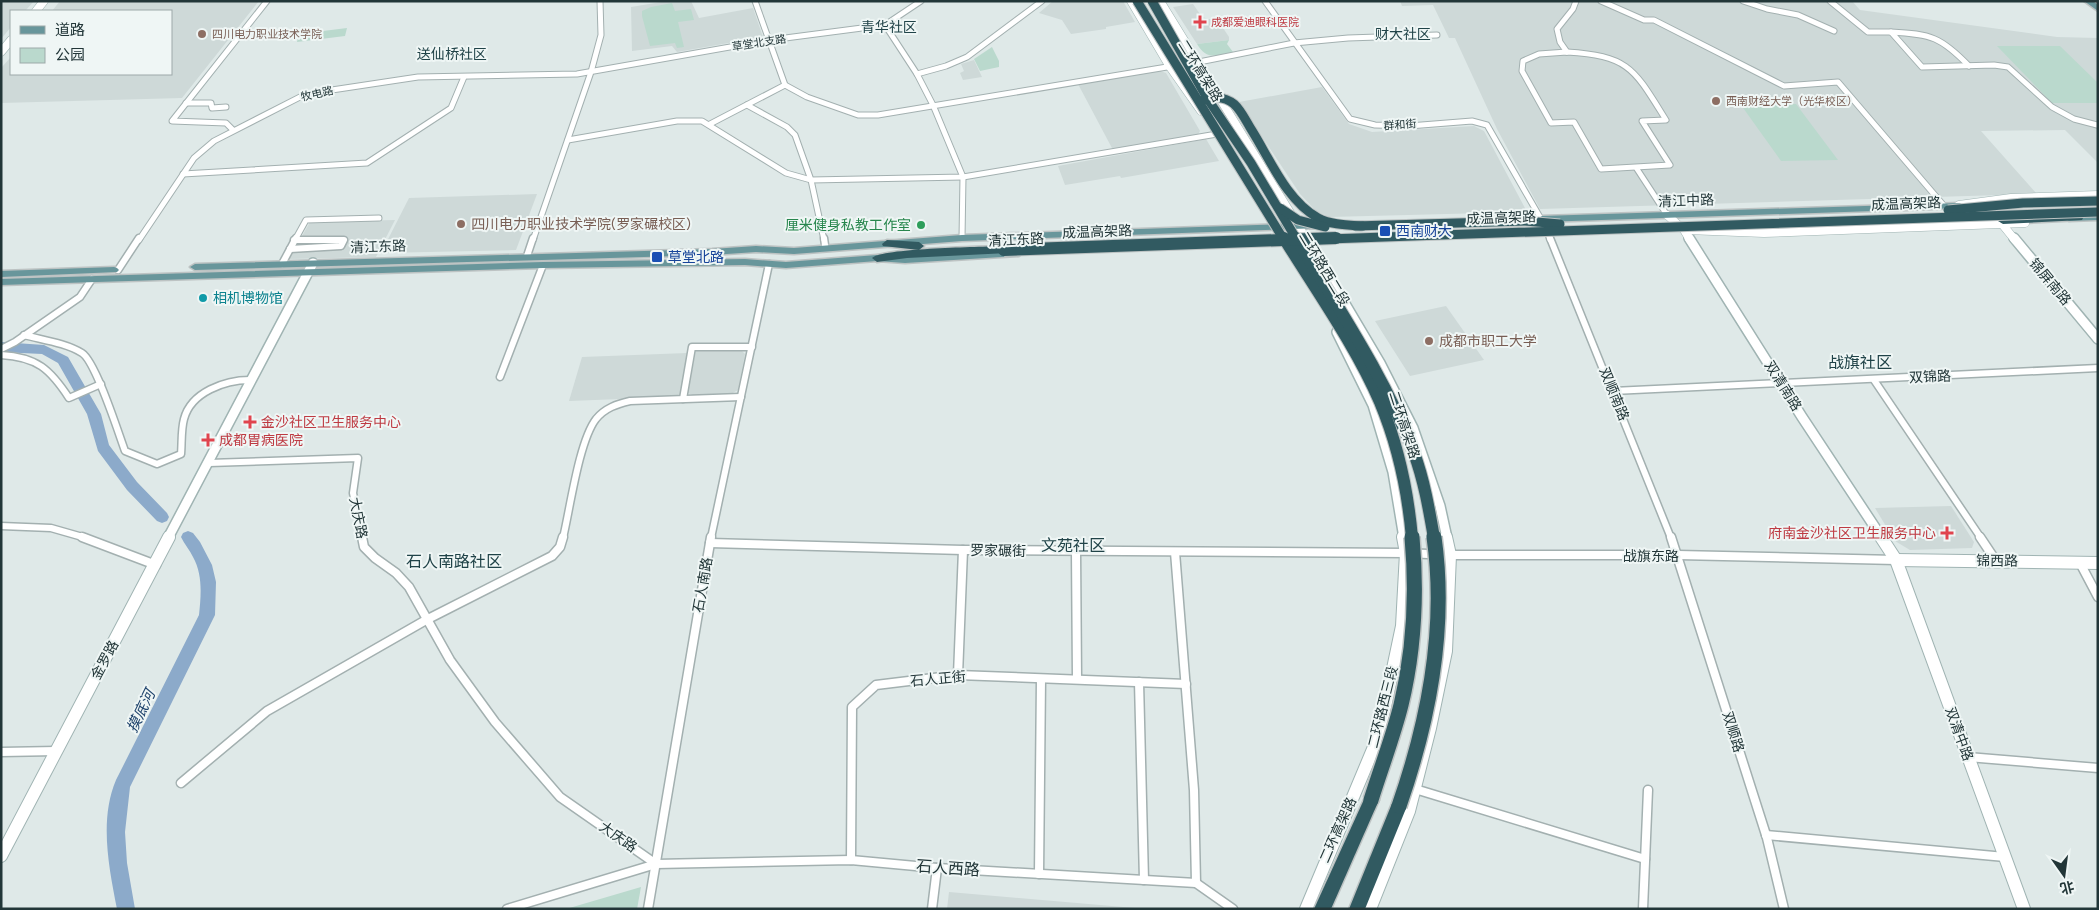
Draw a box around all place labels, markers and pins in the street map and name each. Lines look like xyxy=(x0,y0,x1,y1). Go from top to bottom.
marker: 成都爱迪眼科医院 xyxy=(1193,15,1207,29)
place label: 成都爱迪眼科医院 xyxy=(1211,16,1299,29)
marker: 四川电力职业技术学院 xyxy=(196,28,208,40)
place label: 四川电力职业技术学院 xyxy=(212,28,322,41)
marker: 西南财经大学（光华校区） xyxy=(1710,95,1722,107)
place label: 西南财经大学（光华校区） xyxy=(1726,95,1858,108)
place label: 四川电力职业技术学院(罗家碾校区) xyxy=(471,216,691,233)
place label: 厘米健身私教工作室 xyxy=(785,217,911,234)
marker: 四川电力职业技术学院(罗家碾校区) xyxy=(455,218,467,230)
marker: 厘米健身私教工作室 xyxy=(915,219,927,231)
place label: 西南财大 xyxy=(1396,223,1452,240)
marker: 西南财大 xyxy=(1378,224,1392,238)
place label: 草堂北路 xyxy=(668,249,724,266)
marker: 草堂北路 xyxy=(650,250,664,264)
place label: 相机博物馆 xyxy=(213,290,283,307)
marker: 相机博物馆 xyxy=(197,292,209,304)
place label: 成都市职工大学 xyxy=(1439,333,1537,350)
marker: 成都市职工大学 xyxy=(1423,335,1435,347)
place label: 金沙社区卫生服务中心 xyxy=(261,414,401,431)
marker: 金沙社区卫生服务中心 xyxy=(243,415,257,429)
place label: 成都胃病医院 xyxy=(219,432,303,449)
marker: 成都胃病医院 xyxy=(201,433,215,447)
place label: 府南金沙社区卫生服务中心 xyxy=(1768,525,1936,542)
marker: 府南金沙社区卫生服务中心 xyxy=(1940,526,1954,540)

